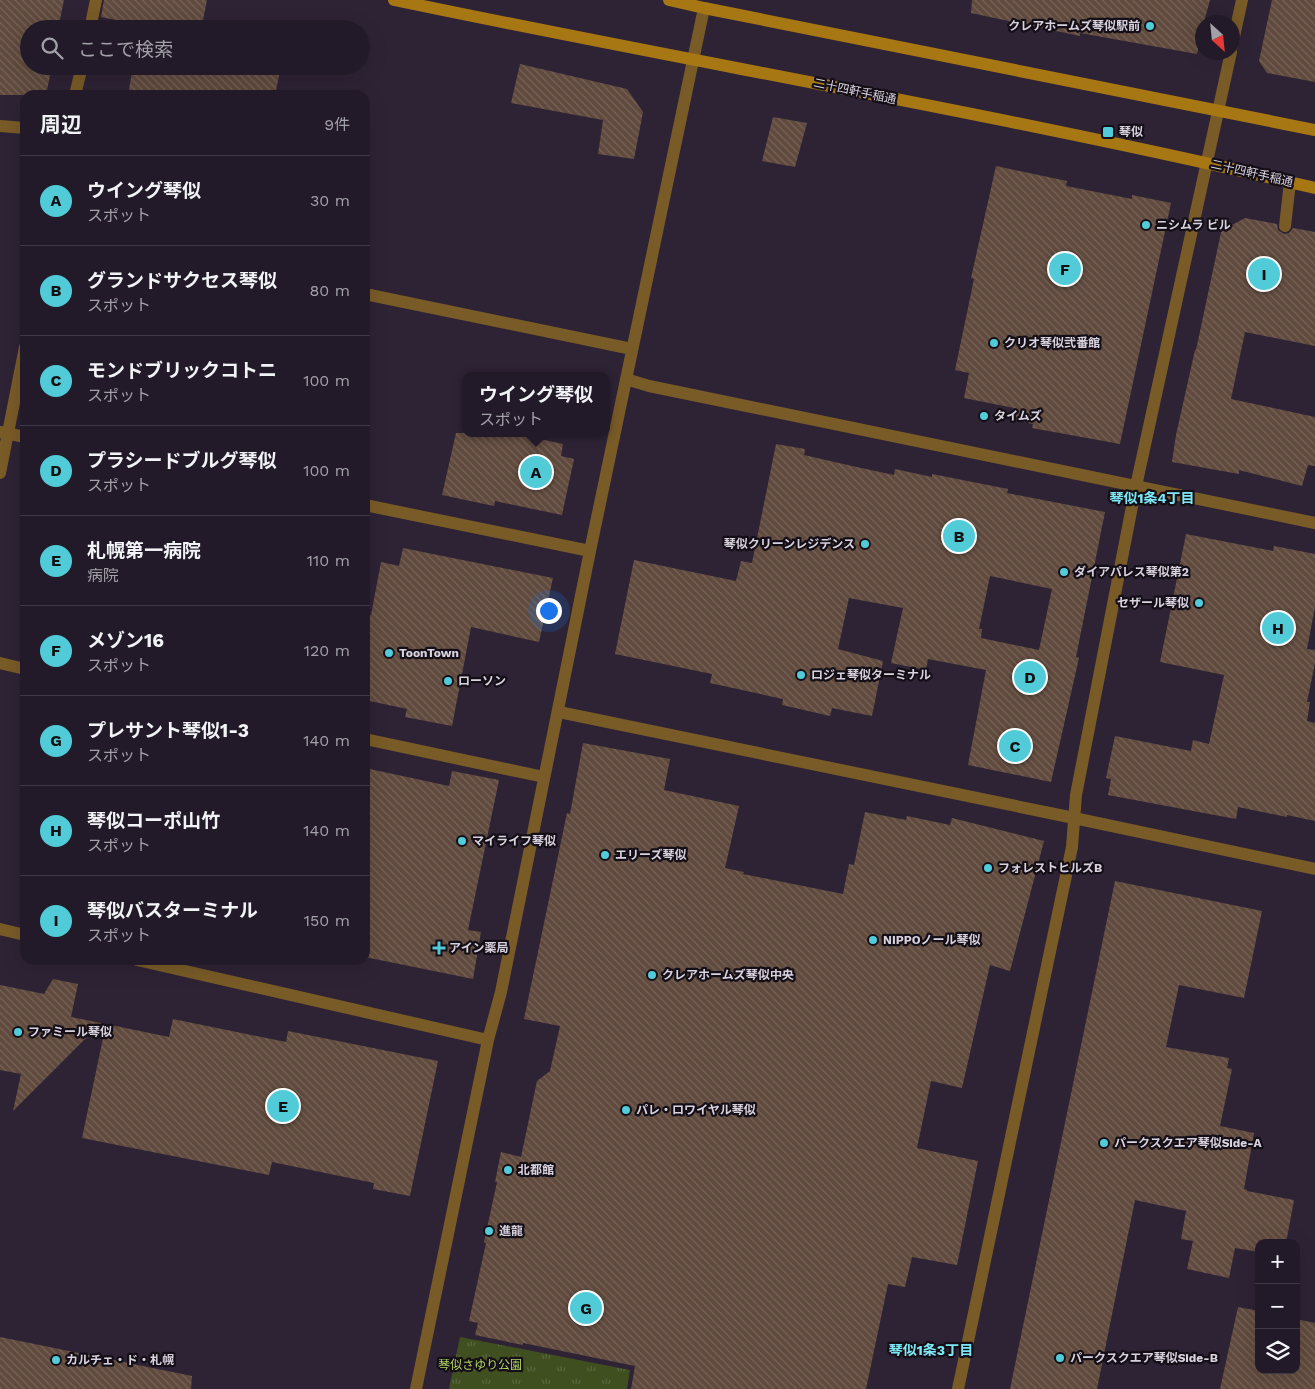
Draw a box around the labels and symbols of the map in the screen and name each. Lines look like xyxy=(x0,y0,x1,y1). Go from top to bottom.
north arrow xyxy=(1195,15,1240,60)
place label: クレアホームズ琴似駅前 xyxy=(1008,19,1140,33)
marker: クレアホームズ琴似駅前 xyxy=(1144,20,1156,32)
street label: 二十四軒手稲通 xyxy=(812,75,898,107)
marker: 琴似 xyxy=(1101,125,1115,139)
place label: 琴似 xyxy=(1119,125,1143,139)
street label: 二十四軒手稲通 xyxy=(1209,157,1295,189)
place label: ニシムラ ビル xyxy=(1156,218,1231,232)
marker: ニシムラ ビル xyxy=(1140,219,1152,231)
pin: F xyxy=(1049,250,1081,288)
pin: I xyxy=(1248,255,1280,293)
place label: クリオ琴似弐番館 xyxy=(1004,336,1100,350)
marker: クリオ琴似弐番館 xyxy=(988,337,1000,349)
place label: タイムズ xyxy=(994,409,1042,423)
marker: タイムズ xyxy=(978,410,990,422)
pin: A xyxy=(520,453,552,491)
district label: 琴似1条4丁目 xyxy=(1109,490,1195,506)
pin: B xyxy=(943,517,975,555)
place label: 琴似クリーンレジデンス xyxy=(724,537,855,551)
marker: 琴似クリーンレジデンス xyxy=(859,538,871,550)
place label: ダイアパレス琴似第2 xyxy=(1074,565,1189,579)
marker: ダイアパレス琴似第2 xyxy=(1058,566,1070,578)
place label: セザール琴似 xyxy=(1117,596,1189,610)
marker: セザール琴似 xyxy=(1193,597,1205,609)
your location xyxy=(536,598,562,624)
pin: H xyxy=(1262,609,1294,647)
place label: ToonTown xyxy=(399,646,459,660)
marker: ToonTown xyxy=(383,647,395,659)
pin: D xyxy=(1014,658,1046,696)
place label: ロジェ琴似ターミナル xyxy=(811,668,931,682)
marker: ロジェ琴似ターミナル xyxy=(795,669,807,681)
place label: ローソン xyxy=(458,674,506,688)
marker: ローソン xyxy=(442,675,454,687)
pin: C xyxy=(999,727,1031,765)
place label: マイライフ琴似 xyxy=(472,834,556,848)
marker: マイライフ琴似 xyxy=(456,835,468,847)
place label: エリーズ琴似 xyxy=(615,848,686,862)
marker: エリーズ琴似 xyxy=(599,849,611,861)
place label: フォレストヒルズB xyxy=(998,861,1102,875)
marker: フォレストヒルズB xyxy=(982,862,994,874)
place label: NIPPOノール琴似 xyxy=(883,933,981,947)
marker: NIPPOノール琴似 xyxy=(867,934,879,946)
place label: アイン薬局 xyxy=(449,941,508,955)
marker: アイン薬局 xyxy=(433,942,445,954)
place label: クレアホームズ琴似中央 xyxy=(662,968,794,982)
marker: クレアホームズ琴似中央 xyxy=(646,969,658,981)
place label: ファミール琴似 xyxy=(28,1025,112,1039)
marker: ファミール琴似 xyxy=(12,1026,24,1038)
pin: E xyxy=(267,1087,299,1125)
place label: パレ・ロワイヤル琴似 xyxy=(636,1103,756,1117)
marker: パレ・ロワイヤル琴似 xyxy=(620,1104,632,1116)
place label: パークスクエア琴似Side-A xyxy=(1114,1136,1262,1150)
marker: パークスクエア琴似Side-A xyxy=(1098,1137,1110,1149)
place label: 北都館 xyxy=(518,1163,554,1177)
marker: 北都館 xyxy=(502,1164,514,1176)
place label: 進龍 xyxy=(499,1224,523,1238)
marker: 進龍 xyxy=(483,1225,495,1237)
pin: G xyxy=(570,1289,602,1327)
district label: 琴似1条3丁目 xyxy=(889,1342,973,1358)
place label: パークスクエア琴似Side-B xyxy=(1070,1351,1218,1365)
marker: パークスクエア琴似Side-B xyxy=(1054,1352,1066,1364)
place label: カルチェ・ド・札幌 xyxy=(66,1353,174,1367)
marker: カルチェ・ド・札幌 xyxy=(50,1354,62,1366)
park label: 琴似さゆり公園 xyxy=(438,1358,522,1372)

